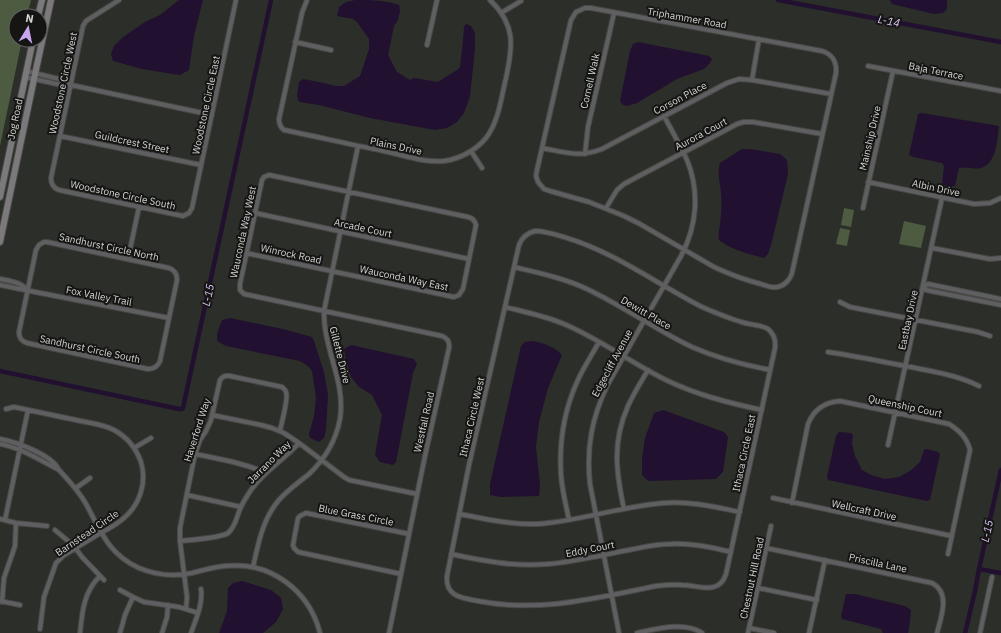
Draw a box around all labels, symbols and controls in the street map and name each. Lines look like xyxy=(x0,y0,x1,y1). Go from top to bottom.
street label: Triphammer Road xyxy=(646,5,728,31)
north arrow xyxy=(8,8,48,48)
text: N xyxy=(25,11,35,26)
water label: L-14 xyxy=(877,12,901,30)
street label: Woodstone Circle West xyxy=(46,30,80,135)
street label: Cornell Walk xyxy=(577,51,603,110)
street label: Woodstone Circle East xyxy=(189,54,223,156)
street label: Baja Terrace xyxy=(907,59,965,83)
street label: Corson Place xyxy=(651,78,709,117)
street label: Jog Road xyxy=(4,97,26,141)
street label: Mainship Drive xyxy=(856,104,884,172)
street label: Aurora Court xyxy=(673,115,730,153)
street label: Guildcrest Street xyxy=(94,128,171,156)
street label: Plains Drive xyxy=(369,134,424,158)
street label: Woodstone Circle South xyxy=(69,177,177,213)
street label: Albin Drive xyxy=(911,177,962,200)
street label: Wauconda Way West xyxy=(227,184,259,279)
street label: Arcade Court xyxy=(333,216,394,241)
street label: Sandhurst Circle North xyxy=(58,230,160,264)
street label: Winrock Road xyxy=(259,241,323,267)
street label: Wauconda Way East xyxy=(358,262,450,294)
water label: L-15 xyxy=(199,282,217,307)
street label: Fox Valley Trail xyxy=(65,283,133,309)
street label: Eastbay Drive xyxy=(895,288,921,351)
street label: Dewitt Place xyxy=(618,293,674,333)
street label: Gillette Drive xyxy=(327,325,353,385)
street label: Edgecliff Avenue xyxy=(589,327,636,399)
street label: Sandhurst Circle South xyxy=(38,332,142,366)
street label: Ithaca Circle West xyxy=(456,375,488,458)
street label: Westfall Road xyxy=(411,390,437,454)
street label: Queenship Court xyxy=(867,392,944,420)
street label: Haverford Way xyxy=(181,397,213,463)
street label: Ithaca Circle East xyxy=(729,413,759,493)
street label: Jarrano Way xyxy=(245,438,293,486)
street label: Wellcraft Drive xyxy=(830,497,898,523)
street label: Blue Grass Circle xyxy=(317,501,395,529)
street label: Barnstead Circle xyxy=(53,507,122,559)
water label: L-15 xyxy=(978,518,996,543)
street label: Chestnut Hill Road xyxy=(737,536,767,620)
street label: Eddy Court xyxy=(565,538,616,560)
street label: Priscilla Lane xyxy=(848,550,909,576)

